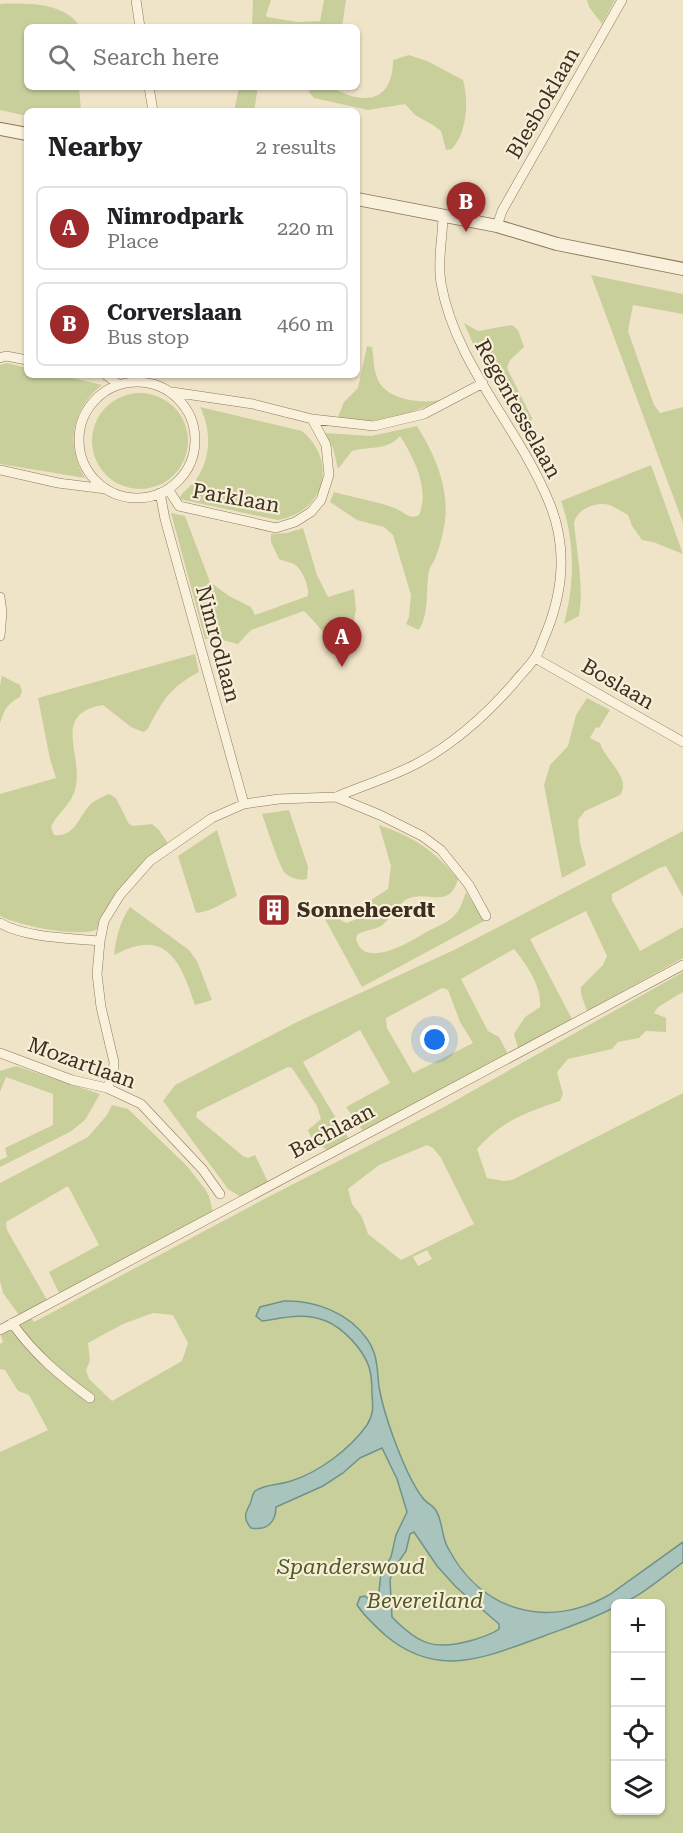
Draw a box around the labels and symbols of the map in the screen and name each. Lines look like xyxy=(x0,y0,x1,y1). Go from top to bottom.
street label: Blesboklaan xyxy=(502,43,585,163)
pin: B xyxy=(446,182,486,232)
street label: Regentesselaan xyxy=(470,335,566,483)
street label: Parklaan xyxy=(190,479,282,518)
street label: Nimrodlaan xyxy=(191,583,245,706)
pin: A xyxy=(322,618,362,667)
street label: Boslaan xyxy=(578,654,659,715)
building icon: Sonneheerdt xyxy=(256,892,292,928)
place label: Sonneheerdt xyxy=(297,898,436,922)
your location xyxy=(420,1025,449,1054)
street label: Mozartlaan xyxy=(25,1032,140,1094)
street label: Bachlaan xyxy=(285,1098,379,1163)
park label: Spanderswoud xyxy=(276,1555,425,1579)
park label: Bevereiland xyxy=(366,1589,483,1613)

